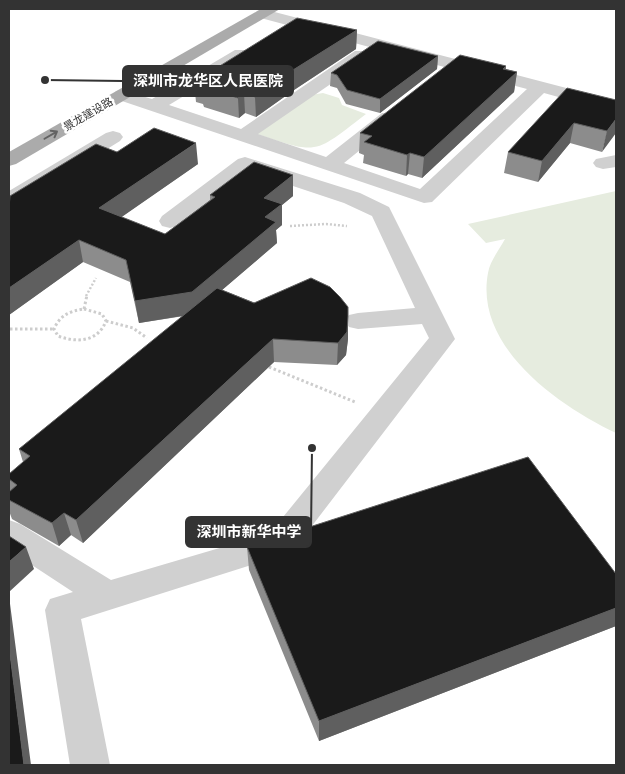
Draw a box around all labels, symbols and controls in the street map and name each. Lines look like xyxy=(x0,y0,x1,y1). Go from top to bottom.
callout: 深圳市龙华区人民医院 xyxy=(123,66,293,96)
text: 深圳市龙华区人民医院 xyxy=(133,69,283,92)
street label: 景龙建设路 xyxy=(60,93,116,135)
one-way arrow xyxy=(43,130,58,140)
callout: 深圳市新华中学 xyxy=(186,517,311,547)
text: 深圳市新华中学 xyxy=(196,520,302,543)

